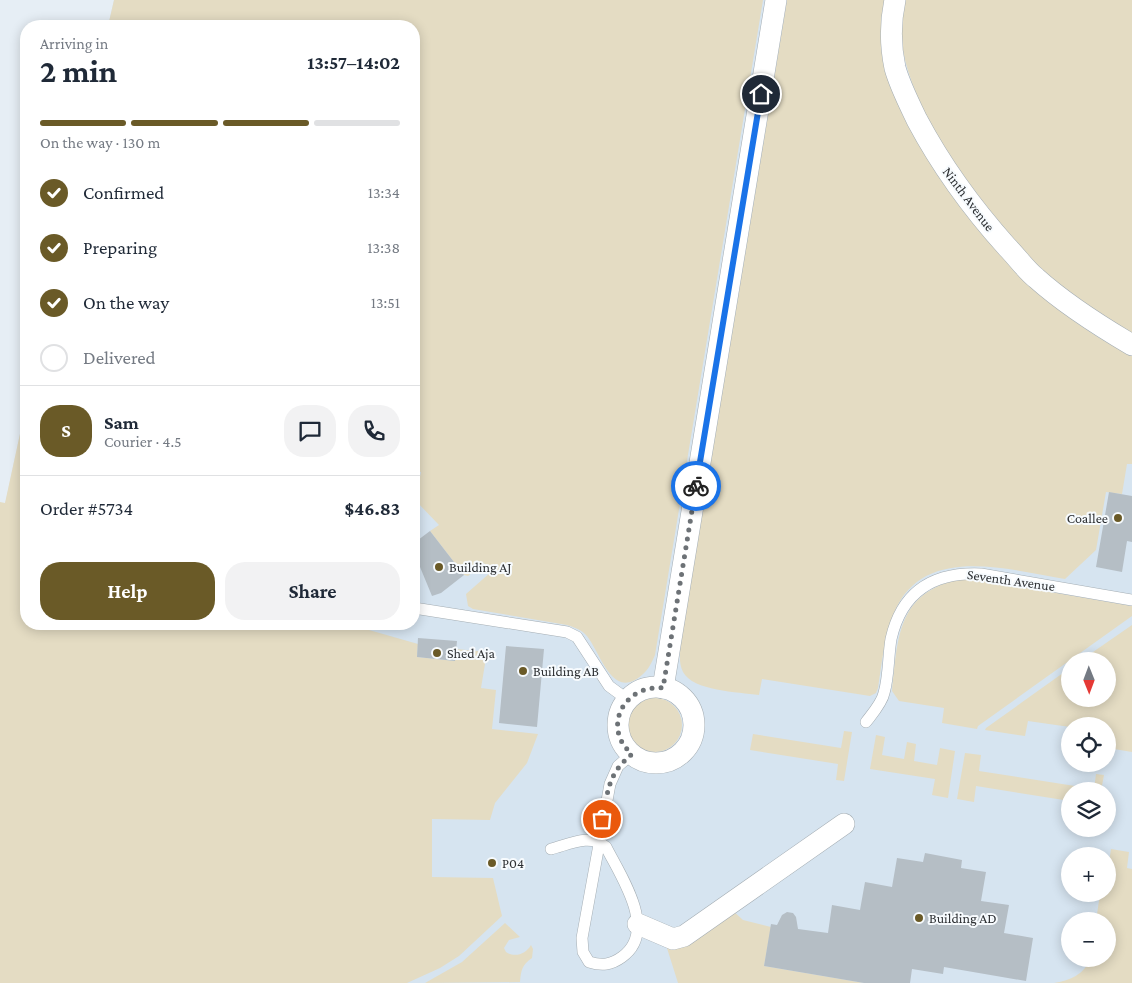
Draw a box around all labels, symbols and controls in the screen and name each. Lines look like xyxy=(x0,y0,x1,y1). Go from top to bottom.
text: Arriving in xyxy=(40,35,108,52)
text: 13:57–14:02 xyxy=(307,52,400,73)
text: 2 min xyxy=(40,53,117,89)
pin xyxy=(740,73,782,115)
icon: home xyxy=(747,80,775,108)
text: On the way · 130 m xyxy=(40,134,160,151)
street label: Ninth Avenue xyxy=(940,164,998,234)
icon: check xyxy=(40,179,68,207)
text: Confirmed xyxy=(83,182,164,203)
text: 13:34 xyxy=(368,184,400,201)
icon: check xyxy=(40,234,68,262)
text: Preparing xyxy=(83,237,157,258)
text: 13:38 xyxy=(367,239,400,256)
icon: check xyxy=(40,289,68,317)
text: On the way xyxy=(83,292,169,313)
text: 13:51 xyxy=(371,294,400,311)
text: Delivered xyxy=(83,347,156,368)
button: chat xyxy=(284,405,336,457)
button: phone xyxy=(348,405,400,457)
text: Sam xyxy=(104,412,139,433)
text: S xyxy=(61,420,71,441)
text: Courier · 4.5 xyxy=(104,433,182,450)
courier xyxy=(671,461,721,511)
icon: bike xyxy=(682,472,710,500)
text: Order #5734 xyxy=(40,498,133,519)
text: $46.83 xyxy=(345,498,400,519)
place label: Coallee xyxy=(1067,510,1108,526)
marker: Coallee xyxy=(1112,512,1124,524)
place label: Building AJ xyxy=(449,559,512,575)
marker: Building AJ xyxy=(433,561,445,573)
button: Help xyxy=(40,562,215,620)
button: Share xyxy=(225,562,400,620)
street label: Seventh Avenue xyxy=(966,566,1056,594)
place label: Shed Aja xyxy=(447,645,496,662)
marker: Shed Aja xyxy=(431,647,443,659)
north arrow xyxy=(1061,652,1116,708)
map controls xyxy=(1061,652,1116,967)
place label: Building AB xyxy=(533,663,599,679)
marker: Building AB xyxy=(517,665,529,677)
button: locate xyxy=(1061,717,1116,772)
button: layers xyxy=(1061,782,1116,837)
pin xyxy=(581,798,623,840)
icon: bag xyxy=(588,805,616,833)
button: + xyxy=(1061,847,1116,902)
place label: P04 xyxy=(502,855,524,871)
marker: P04 xyxy=(486,857,498,869)
place label: Building AD xyxy=(929,910,997,926)
marker: Building AD xyxy=(913,912,925,924)
button: − xyxy=(1061,912,1116,967)

